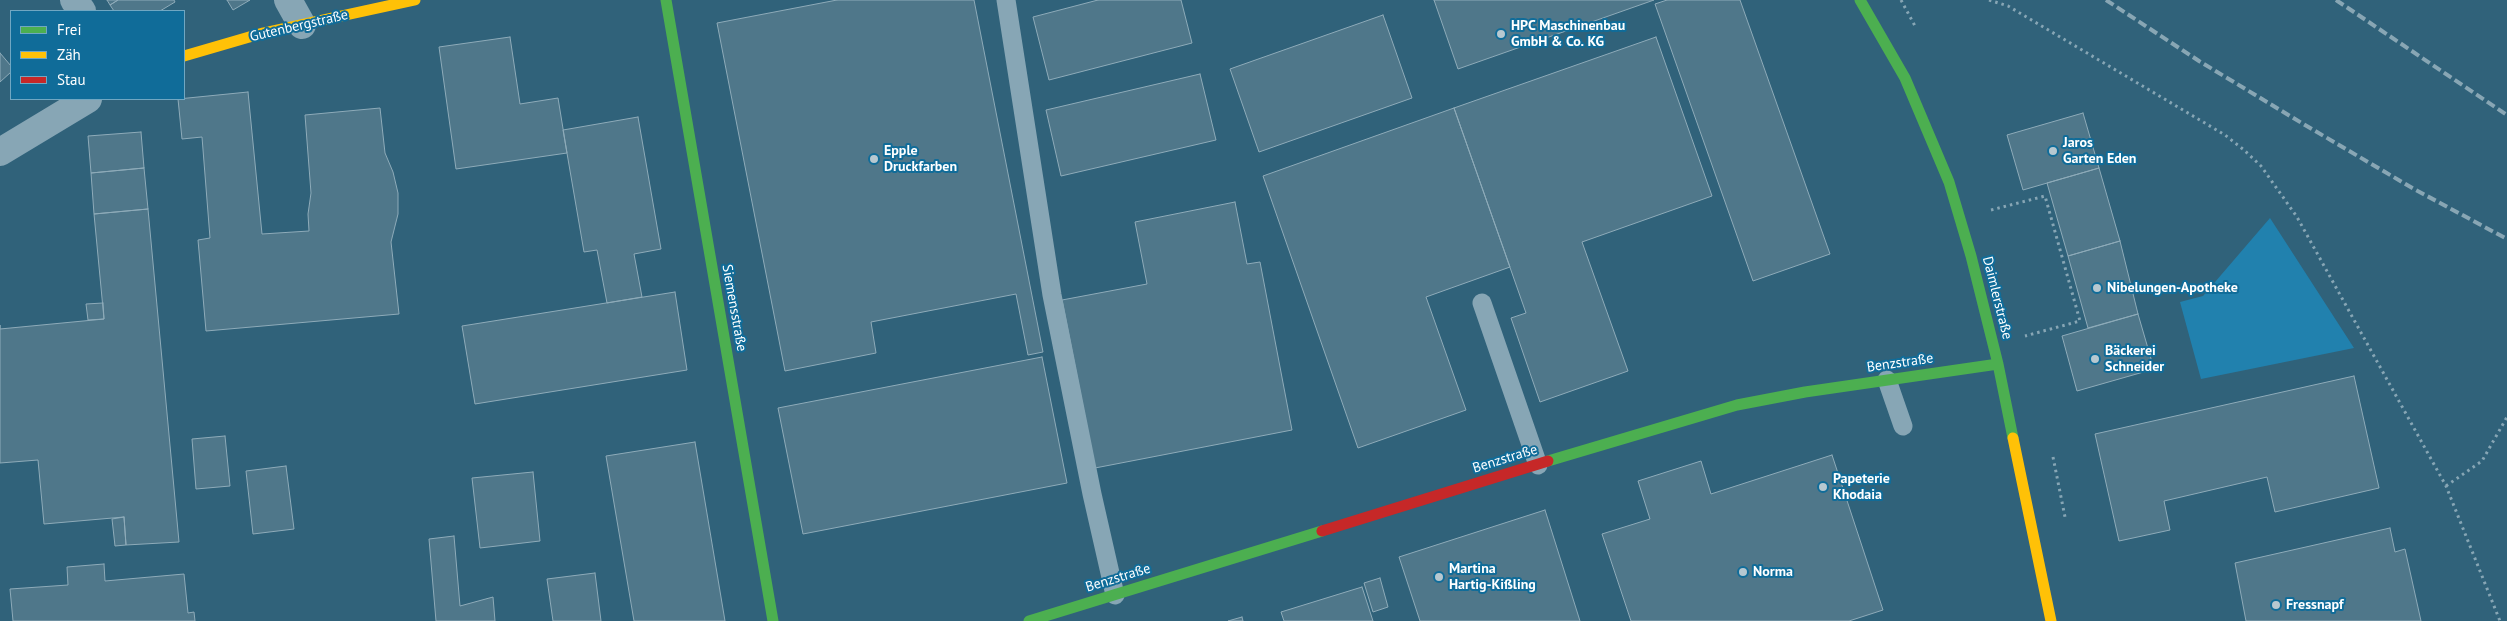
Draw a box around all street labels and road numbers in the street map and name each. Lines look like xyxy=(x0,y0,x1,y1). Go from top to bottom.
street label: Gutenbergstraße xyxy=(248,7,350,45)
street label: Daimlerstraße xyxy=(1979,255,2015,341)
street label: Siemensstraße xyxy=(718,263,750,353)
street label: Benzstraße xyxy=(1866,350,1934,376)
street label: Benzstraße xyxy=(1471,441,1539,477)
street label: Benzstraße xyxy=(1084,560,1152,596)

